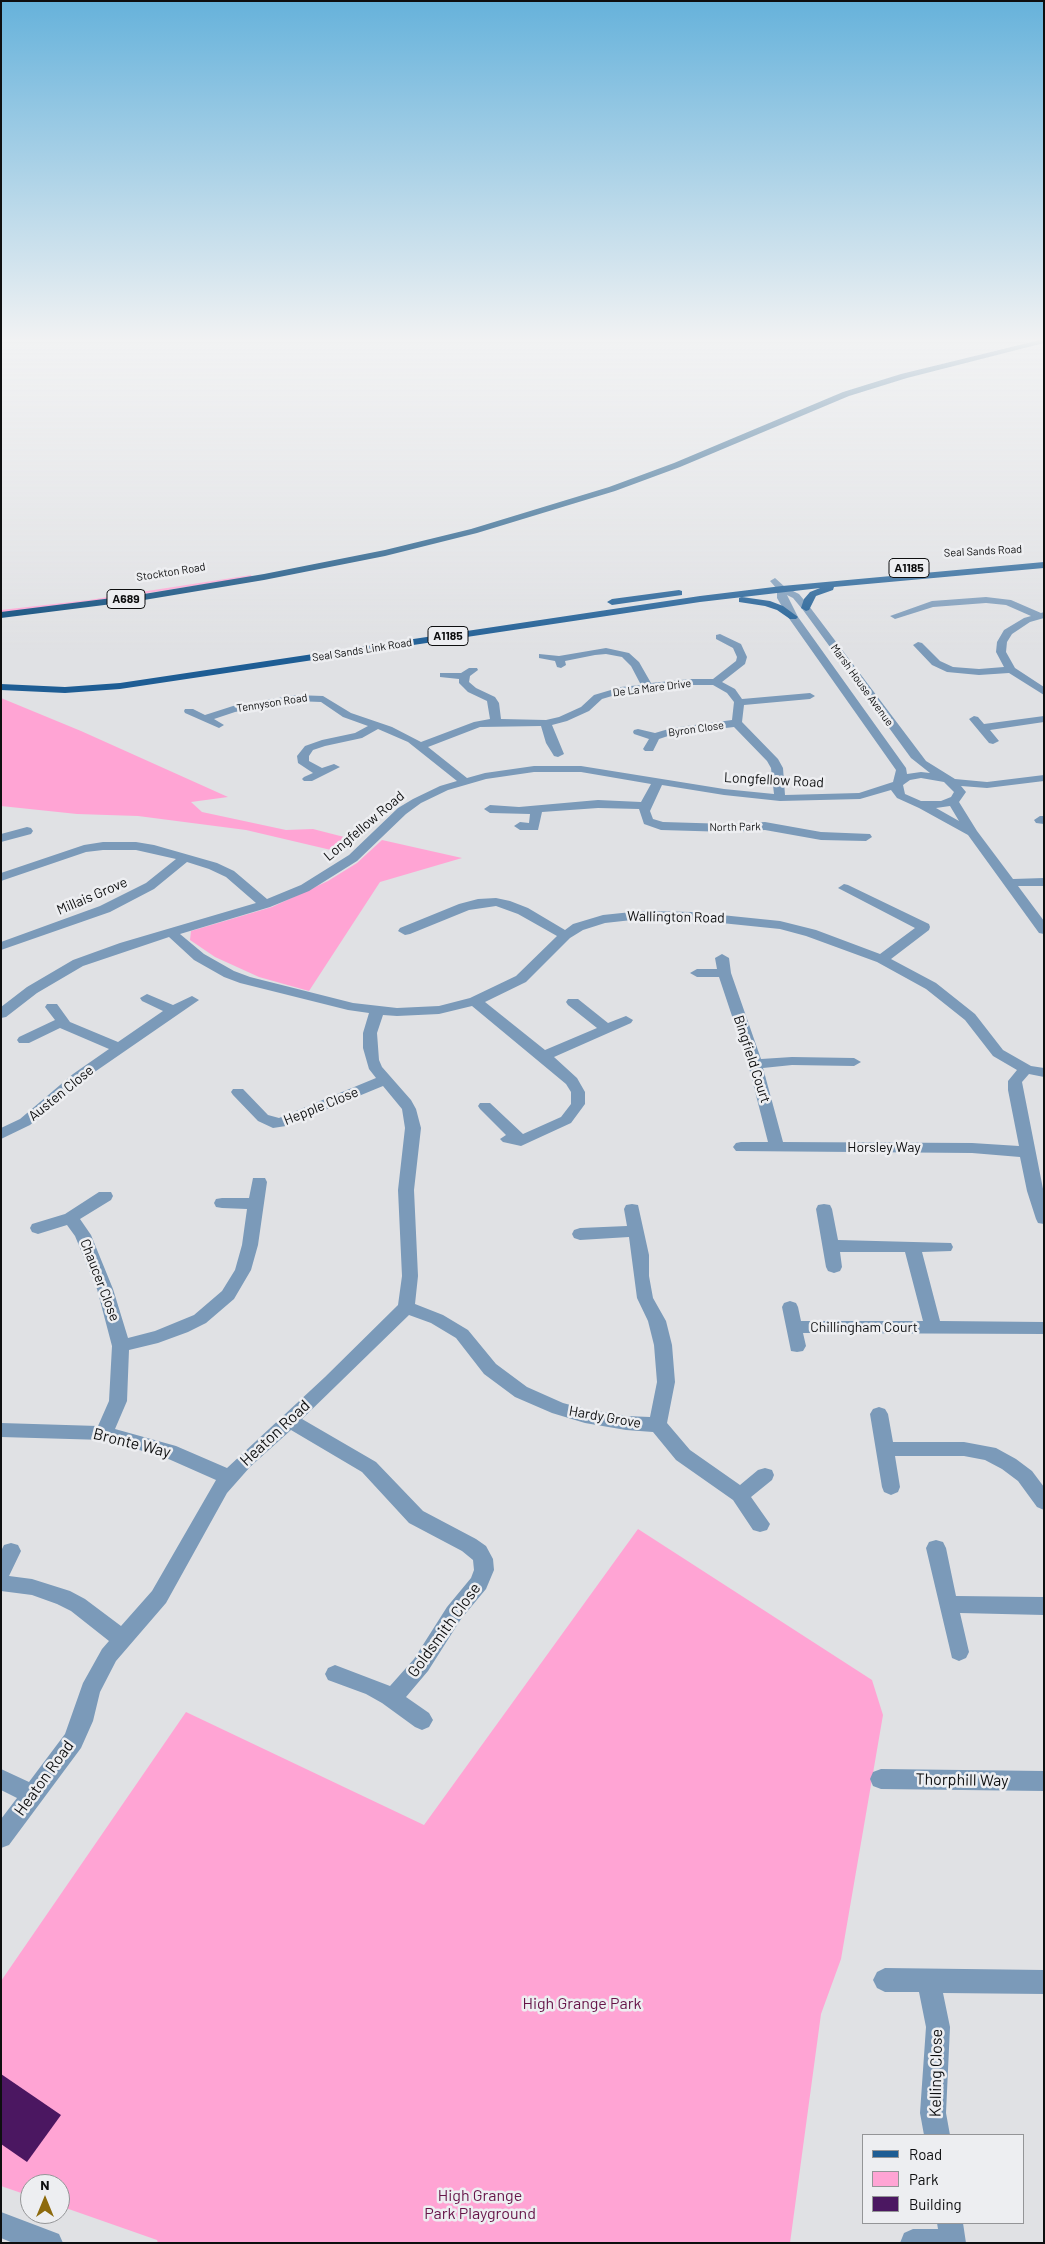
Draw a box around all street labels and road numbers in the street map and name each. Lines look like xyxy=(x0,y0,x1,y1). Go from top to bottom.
street label: Seal Sands Road xyxy=(944,542,1022,560)
road number: A1185 xyxy=(889,558,929,578)
street label: Stockton Road xyxy=(136,560,206,584)
road number: A689 xyxy=(107,590,145,608)
road number: A1185 xyxy=(428,626,468,646)
street label: Seal Sands Link Road xyxy=(311,636,413,664)
street label: Marsh House Avenue xyxy=(828,641,896,729)
street label: De La Mare Drive xyxy=(612,677,692,699)
street label: Tennyson Road xyxy=(236,691,308,715)
street label: Byron Close xyxy=(667,719,725,739)
street label: Longfellow Road xyxy=(724,769,824,791)
street label: Longfellow Road xyxy=(320,787,408,865)
street label: North Park xyxy=(709,820,761,834)
street label: Millais Grove xyxy=(54,874,130,918)
street label: Wallington Road xyxy=(627,908,725,926)
street label: Bingfield Court xyxy=(730,1013,774,1105)
street label: Austen Close xyxy=(25,1062,97,1124)
street label: Hepple Close xyxy=(281,1083,361,1129)
street label: Horsley Way xyxy=(847,1139,921,1155)
street label: Chaucer Close xyxy=(77,1236,123,1324)
street label: Chillingham Court xyxy=(810,1319,918,1335)
street label: Heaton Road xyxy=(236,1396,314,1470)
street label: Hardy Grove xyxy=(568,1402,642,1432)
street label: Bronte Way xyxy=(91,1424,173,1462)
street label: Goldsmith Close xyxy=(403,1579,485,1681)
street label: Heaton Road xyxy=(10,1737,78,1819)
street label: Thorphill Way xyxy=(915,1770,1009,1790)
street label: Kelling Close xyxy=(926,2029,946,2117)

